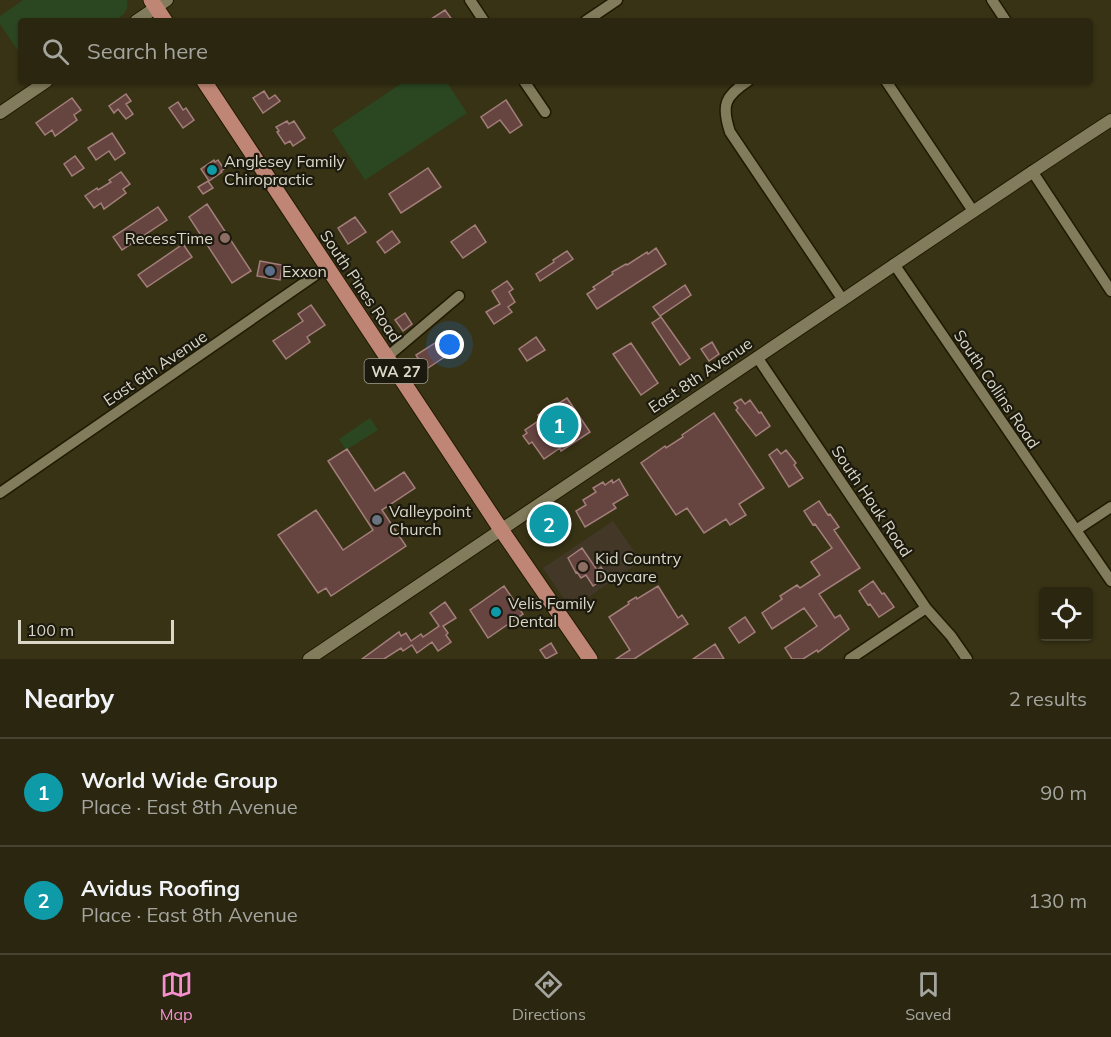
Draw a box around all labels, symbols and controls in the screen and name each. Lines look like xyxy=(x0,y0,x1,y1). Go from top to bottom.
search box xyxy=(18,18,1093,84)
icon: search xyxy=(39,35,72,68)
text: Search here xyxy=(87,37,208,65)
place label: Anglesey Family Chiropractic xyxy=(224,151,345,189)
marker: Anglesey Family Chiropractic xyxy=(205,163,219,177)
street label: South Pines Road xyxy=(316,226,406,346)
place label: RecessTime xyxy=(125,228,213,248)
marker: RecessTime xyxy=(218,231,232,245)
place label: Exxon xyxy=(282,261,327,281)
marker: Exxon xyxy=(263,264,277,278)
street label: East 6th Avenue xyxy=(99,326,211,410)
street label: South Collins Road xyxy=(950,326,1044,452)
your location xyxy=(435,330,464,359)
street label: East 8th Avenue xyxy=(644,333,756,417)
road number: WA 27 xyxy=(364,359,428,383)
pin: 1 xyxy=(540,402,578,448)
street label: South Houk Road xyxy=(827,442,917,560)
place label: Valleypoint Church xyxy=(389,501,471,539)
pin: 2 xyxy=(530,502,568,546)
marker: Valleypoint Church xyxy=(370,513,384,527)
place label: Kid Country Daycare xyxy=(595,548,682,586)
marker: Kid Country Daycare xyxy=(576,560,590,574)
map controls xyxy=(1039,587,1093,641)
button: locate xyxy=(1039,587,1093,641)
place label: Velis Family Dental xyxy=(508,593,596,631)
marker: Velis Family Dental xyxy=(489,605,503,619)
scale bar xyxy=(18,617,174,644)
text: 100 m xyxy=(27,620,74,640)
text: Nearby xyxy=(24,682,114,715)
text: 2 results xyxy=(1009,686,1087,711)
text: World Wide Group xyxy=(81,766,278,794)
text: 1 xyxy=(38,780,50,805)
text: 90 m xyxy=(1040,780,1087,805)
text: Place · East 8th Avenue xyxy=(81,794,298,819)
text: Avidus Roofing xyxy=(81,874,240,902)
text: 2 xyxy=(38,888,50,913)
text: 130 m xyxy=(1028,888,1087,913)
text: Place · East 8th Avenue xyxy=(81,902,298,927)
tab: Map xyxy=(160,968,193,1024)
tab: Directions xyxy=(512,968,586,1024)
tab: Saved xyxy=(905,968,951,1024)

